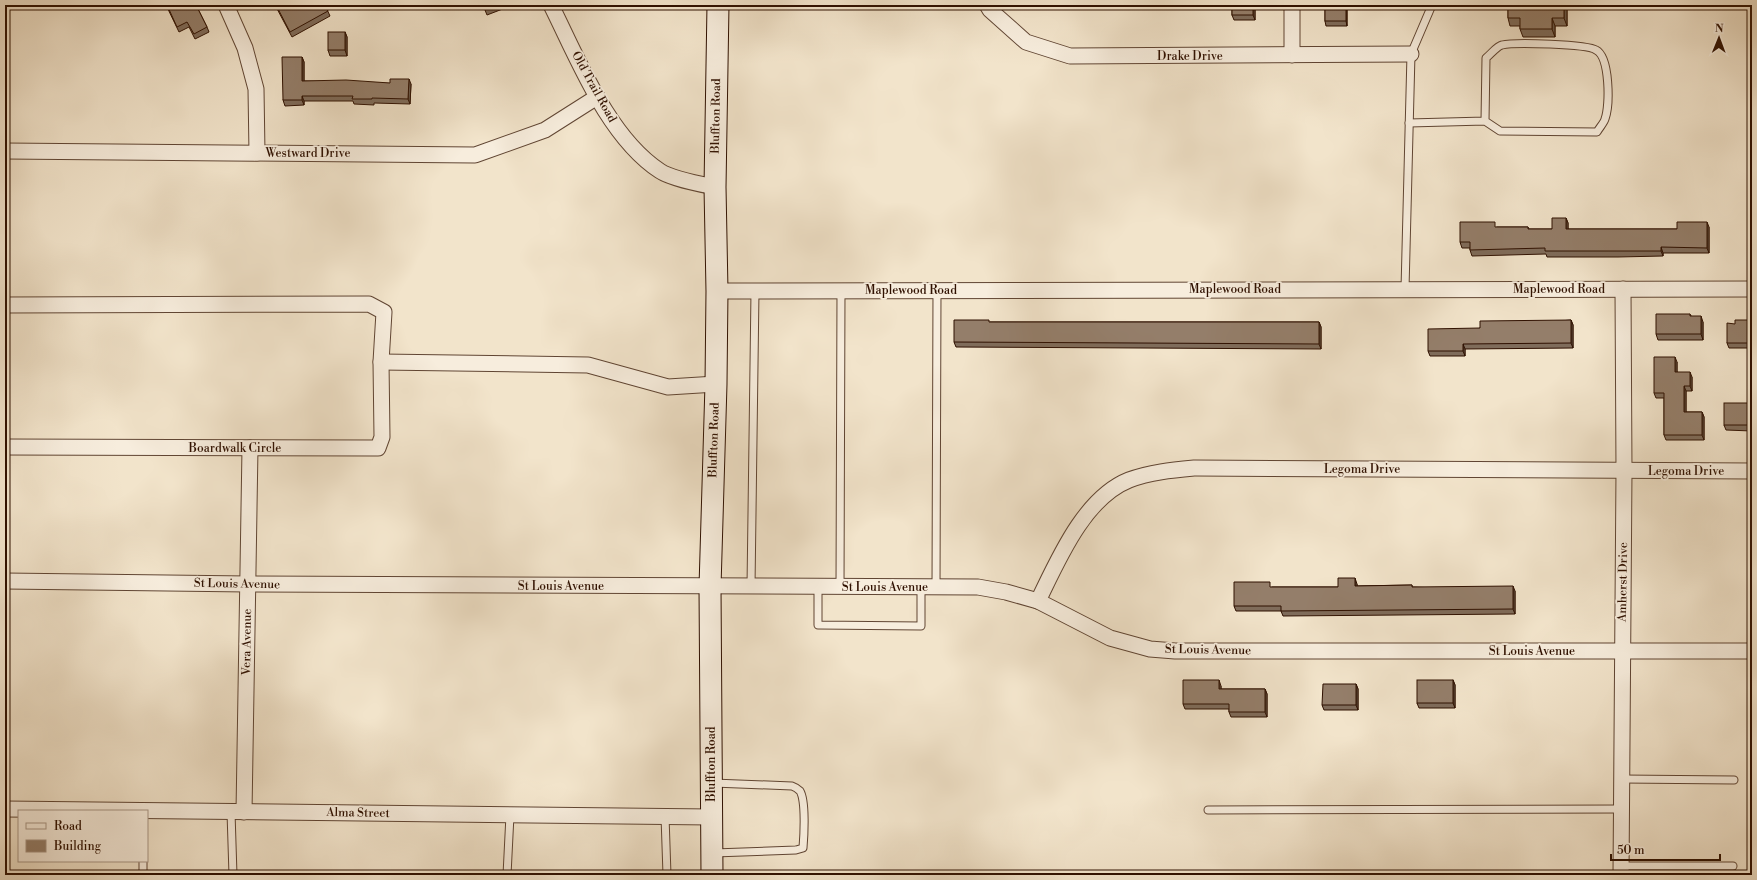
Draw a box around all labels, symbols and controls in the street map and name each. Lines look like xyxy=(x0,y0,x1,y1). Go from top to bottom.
north arrow xyxy=(1699,18,1739,58)
text: N xyxy=(1715,22,1724,36)
street label: Old Trail Road xyxy=(568,49,620,125)
street label: Drake Drive xyxy=(1157,49,1223,64)
street label: Bluffton Road xyxy=(708,78,724,155)
street label: Westward Drive xyxy=(264,146,351,161)
street label: Maplewood Road xyxy=(1189,282,1281,297)
street label: Maplewood Road xyxy=(1513,282,1605,297)
street label: Maplewood Road xyxy=(865,283,957,298)
street label: Bluffton Road xyxy=(705,402,723,479)
street label: Boardwalk Circle xyxy=(188,441,281,456)
street label: Legoma Drive xyxy=(1324,462,1400,477)
street label: Legoma Drive xyxy=(1648,464,1724,479)
street label: Amherst Drive xyxy=(1615,542,1631,623)
street label: St Louis Avenue xyxy=(194,576,280,592)
street label: St Louis Avenue xyxy=(518,579,604,594)
street label: St Louis Avenue xyxy=(842,580,928,595)
street label: Vera Avenue xyxy=(239,608,255,677)
street label: St Louis Avenue xyxy=(1165,642,1251,658)
street label: St Louis Avenue xyxy=(1489,644,1575,659)
street label: Bluffton Road xyxy=(704,726,719,803)
street label: Alma Street xyxy=(325,805,391,821)
legend xyxy=(18,810,148,862)
text: Road xyxy=(54,819,82,834)
scale bar xyxy=(1611,836,1720,862)
text: Building xyxy=(53,839,102,854)
text: 50 m xyxy=(1617,843,1645,858)

